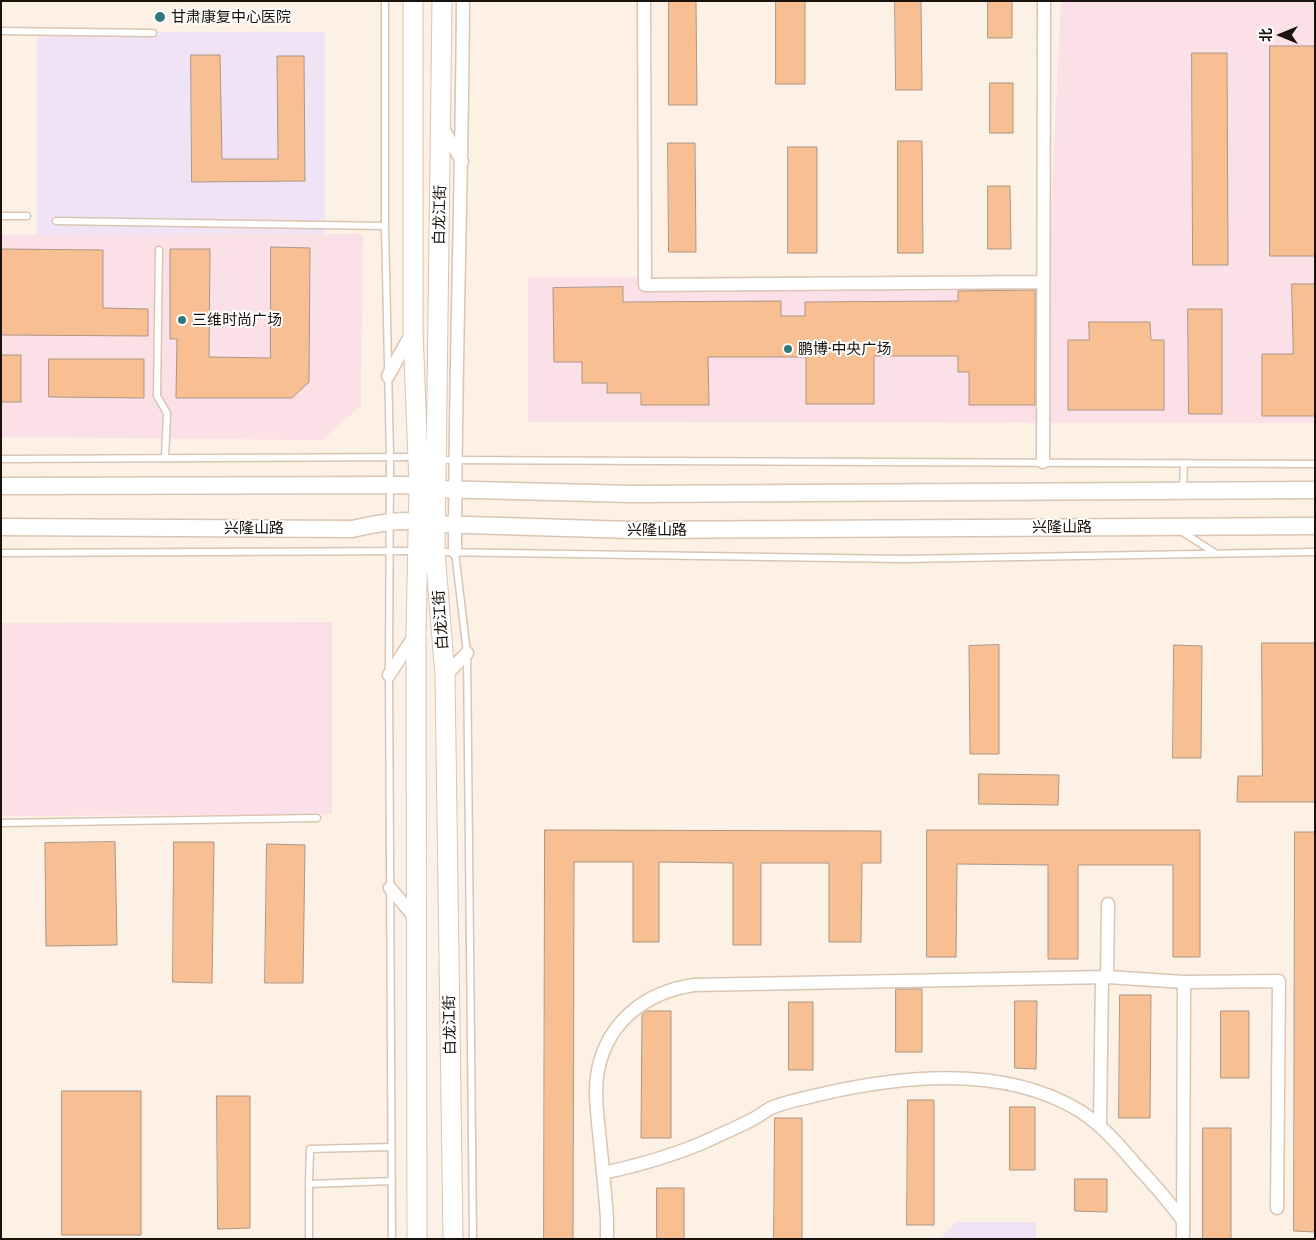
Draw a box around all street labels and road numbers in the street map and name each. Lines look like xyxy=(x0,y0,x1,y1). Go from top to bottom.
street label: 白龙江街 xyxy=(430,185,450,245)
street label: 兴隆山路 xyxy=(1032,518,1092,536)
street label: 兴隆山路 xyxy=(224,519,284,537)
street label: 兴隆山路 xyxy=(627,521,687,539)
street label: 白龙江街 xyxy=(430,589,452,651)
street label: 白龙江街 xyxy=(440,995,460,1055)

